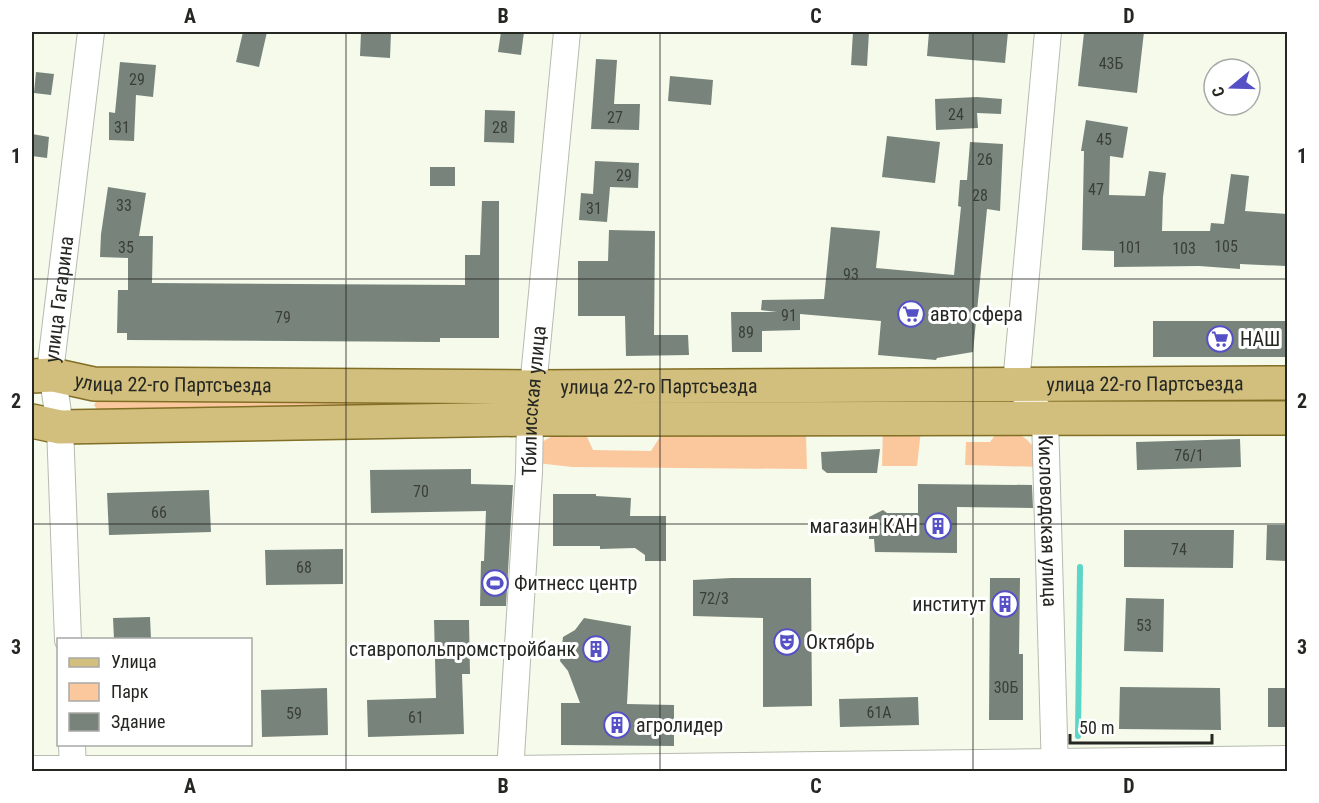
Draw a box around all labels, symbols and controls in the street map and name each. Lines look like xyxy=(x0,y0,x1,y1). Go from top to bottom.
text: A xyxy=(184,4,196,28)
text: B xyxy=(497,4,509,28)
text: C xyxy=(810,4,822,28)
text: D xyxy=(1123,4,1135,28)
house number: 43Б xyxy=(1099,54,1124,73)
north arrow xyxy=(1202,57,1262,117)
house number: 29 xyxy=(129,70,145,89)
text: С xyxy=(1208,84,1229,99)
house number: 24 xyxy=(948,105,964,124)
house number: 27 xyxy=(607,108,623,127)
house number: 31 xyxy=(114,118,130,137)
house number: 28 xyxy=(492,118,508,137)
house number: 45 xyxy=(1096,130,1112,149)
text: 1 xyxy=(11,144,21,168)
text: 1 xyxy=(1297,144,1307,168)
house number: 26 xyxy=(977,150,993,169)
house number: 29 xyxy=(616,166,632,185)
house number: 47 xyxy=(1088,180,1104,199)
house number: 28 xyxy=(972,186,988,205)
house number: 33 xyxy=(116,196,132,215)
house number: 31 xyxy=(586,199,602,218)
street label: улица Гагарина xyxy=(39,235,78,364)
house number: 105 xyxy=(1214,237,1238,256)
house number: 35 xyxy=(118,238,134,257)
house number: 101 xyxy=(1118,238,1142,257)
house number: 103 xyxy=(1172,239,1196,258)
house number: 93 xyxy=(843,265,859,284)
supermarket icon: авто сфера xyxy=(896,299,926,329)
place label: авто сфера xyxy=(930,302,1023,326)
house number: 91 xyxy=(781,306,797,325)
house number: 79 xyxy=(275,308,291,327)
house number: 89 xyxy=(738,323,754,342)
supermarket icon: НАШ xyxy=(1205,324,1235,354)
street label: Тбилисская улица xyxy=(517,325,551,476)
place label: НАШ xyxy=(1240,327,1280,351)
street label: улица 22-го Партсъезда xyxy=(72,368,272,397)
street label: улица 22-го Партсъезда xyxy=(1046,371,1244,396)
street label: улица 22-го Партсъезда xyxy=(560,374,758,399)
text: 2 xyxy=(11,389,21,413)
text: 2 xyxy=(1297,389,1307,413)
street label: Кисловодская улица xyxy=(1033,435,1062,607)
house number: 76/1 xyxy=(1174,446,1204,465)
house number: 70 xyxy=(413,482,429,501)
house number: 66 xyxy=(151,503,167,522)
building icon: магазин КАН xyxy=(923,511,953,541)
place label: магазин КАН xyxy=(809,514,918,538)
house number: 74 xyxy=(1171,540,1187,559)
house number: 68 xyxy=(296,558,312,577)
sports icon: Фитнесс центр xyxy=(480,568,510,598)
place label: Фитнесс центр xyxy=(514,571,637,595)
house number: 72/3 xyxy=(699,589,729,608)
building icon: институт xyxy=(990,589,1020,619)
place label: институт xyxy=(912,592,986,616)
house number: 53 xyxy=(1136,616,1152,635)
theatre icon: Октябрь xyxy=(772,627,802,657)
place label: Октябрь xyxy=(806,630,875,654)
building icon: ставропольпромстройбанк xyxy=(581,634,611,664)
text: 3 xyxy=(11,635,21,659)
text: 3 xyxy=(1297,635,1307,659)
place label: ставропольпромстройбанк xyxy=(349,637,576,661)
legend xyxy=(57,638,252,746)
text: Улица xyxy=(111,651,157,672)
house number: 30Б xyxy=(994,678,1019,697)
text: Парк xyxy=(111,681,149,702)
house number: 61А xyxy=(866,703,892,722)
house number: 59 xyxy=(286,704,302,723)
scale bar xyxy=(1070,707,1212,745)
house number: 61 xyxy=(408,708,424,727)
building icon: агролидер xyxy=(602,710,632,740)
text: Здание xyxy=(111,711,165,732)
place label: агролидер xyxy=(636,713,723,737)
text: 50 m xyxy=(1079,717,1114,738)
text: A xyxy=(184,774,196,798)
text: B xyxy=(497,774,509,798)
text: C xyxy=(810,774,822,798)
text: D xyxy=(1123,774,1135,798)

